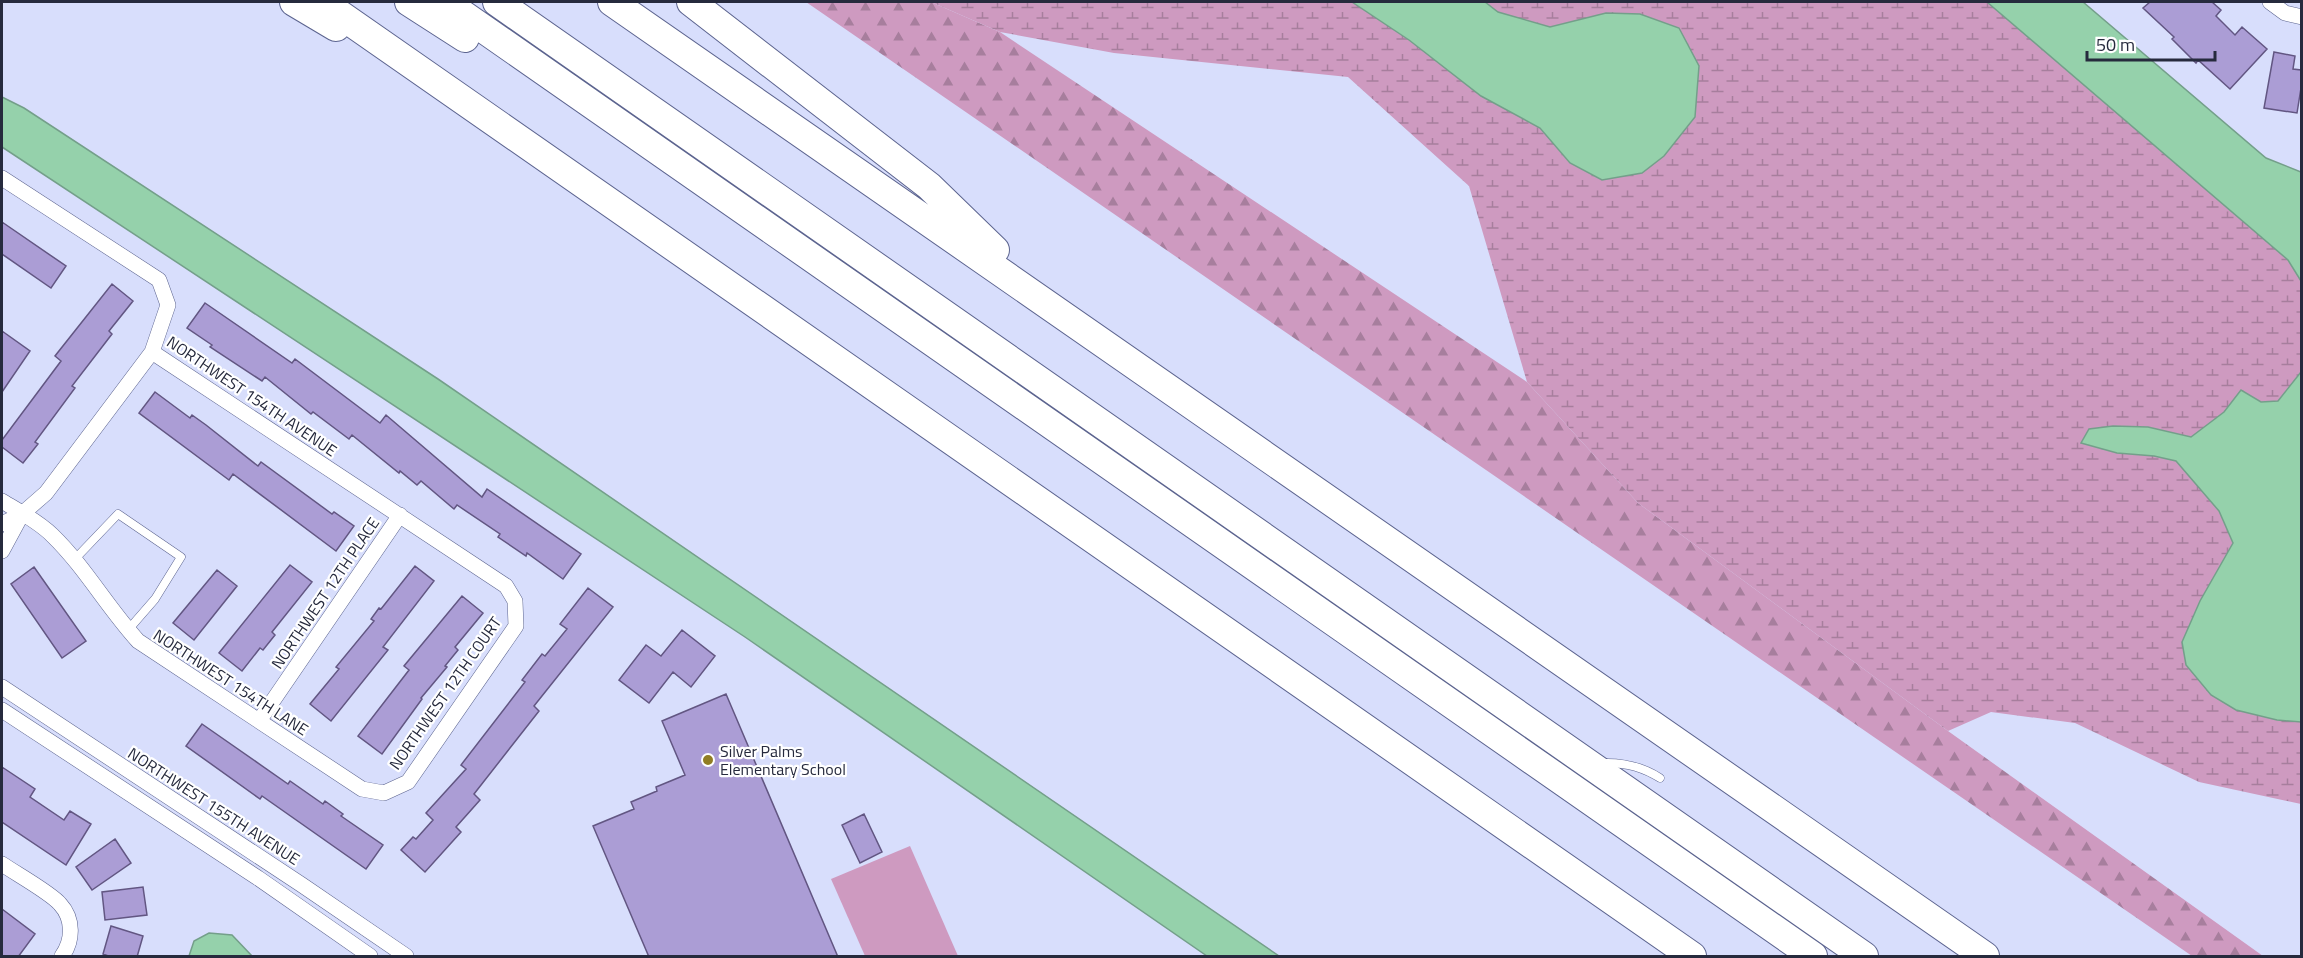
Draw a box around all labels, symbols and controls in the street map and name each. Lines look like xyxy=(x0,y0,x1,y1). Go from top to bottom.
scale bar xyxy=(2087,24,2214,62)
text: 50 m xyxy=(2096,31,2135,58)
street label: NORTHWEST 154TH AVENUE xyxy=(162,330,342,462)
street label: NORTHWEST 12TH PLACE xyxy=(265,512,385,674)
street label: NORTHWEST 12TH COURT xyxy=(383,611,507,774)
street label: NORTHWEST 154TH LANE xyxy=(149,623,313,741)
place label: Silver Palms Elementary School xyxy=(720,739,846,781)
street label: NORTHWEST 155TH AVENUE xyxy=(123,741,305,871)
marker: Silver Palms Elementary School xyxy=(701,753,715,767)

